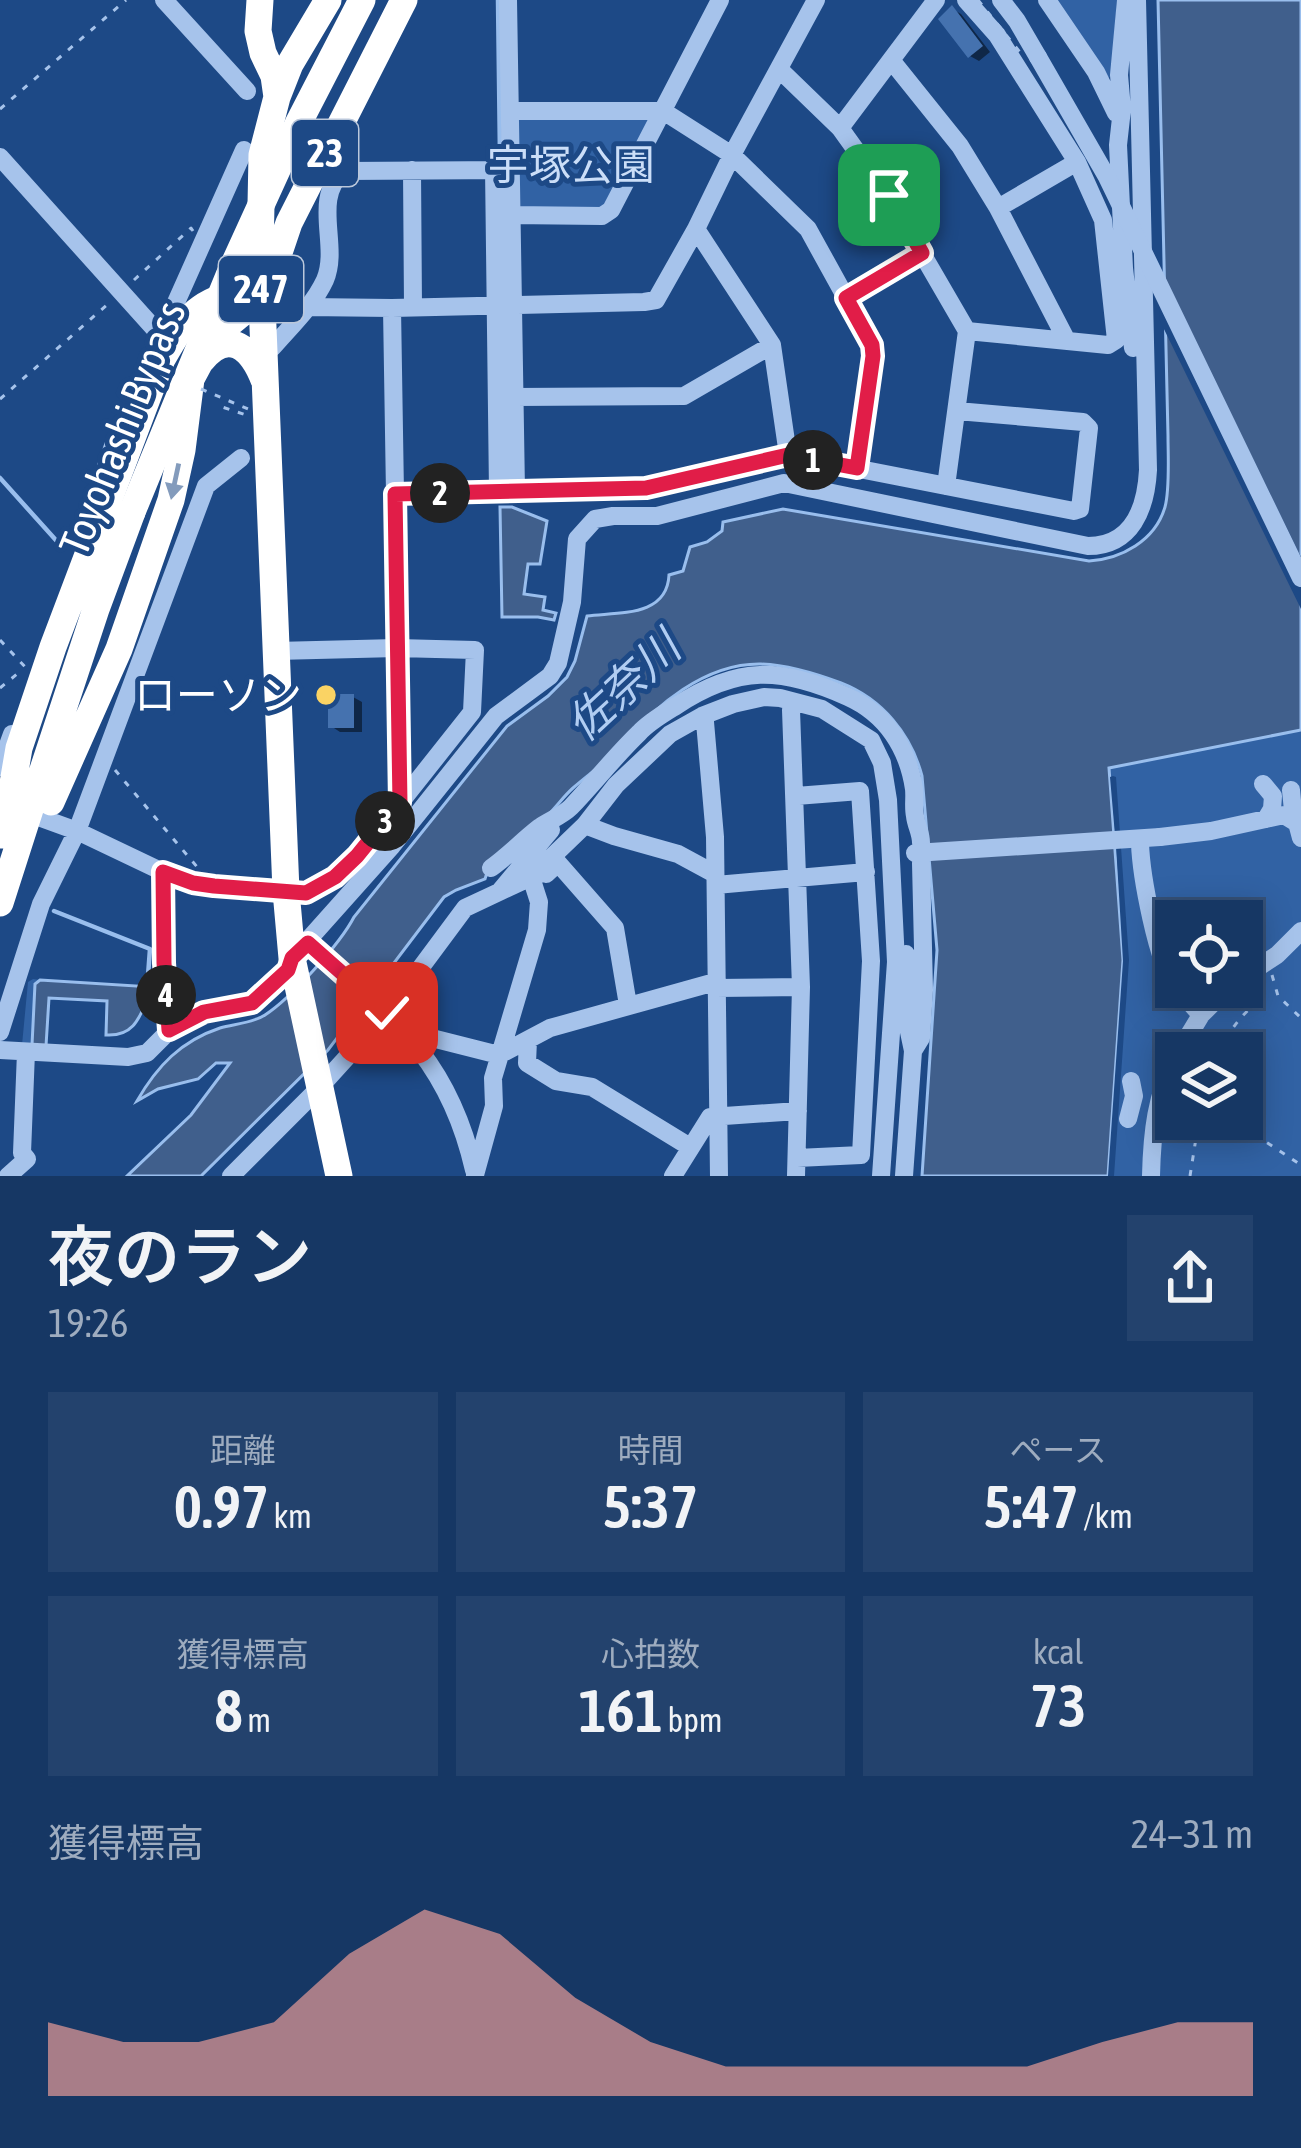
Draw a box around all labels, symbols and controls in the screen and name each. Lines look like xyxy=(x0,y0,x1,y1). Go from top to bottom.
road number: 23 xyxy=(292,120,358,186)
park label: 宇塚公園 xyxy=(487,141,655,189)
pin xyxy=(838,144,940,246)
icon: arrive xyxy=(856,162,922,228)
road number: 247 xyxy=(219,256,303,322)
street label: Toyohashi Bypass xyxy=(49,294,195,562)
pin: 1 xyxy=(783,430,843,490)
text: 1 xyxy=(805,441,821,479)
one-way arrow xyxy=(165,462,184,500)
pin: 2 xyxy=(410,463,470,523)
text: 2 xyxy=(432,474,448,512)
water label: 佐奈川 xyxy=(556,618,693,751)
place label: ローソン xyxy=(134,671,302,719)
marker: ローソン xyxy=(313,682,339,708)
pin: 3 xyxy=(355,791,415,851)
text: 3 xyxy=(377,802,393,840)
map controls xyxy=(1155,900,1263,1140)
button: locate xyxy=(1155,900,1263,1008)
pin xyxy=(336,962,438,1064)
pin: 4 xyxy=(136,965,196,1025)
text: 4 xyxy=(158,976,174,1014)
icon: check xyxy=(354,980,420,1046)
button: layers xyxy=(1155,1032,1263,1140)
button: share xyxy=(1127,1215,1253,1341)
text: 夜のラン xyxy=(48,1218,312,1294)
text: 19:26 xyxy=(48,1301,128,1345)
text: 距離 xyxy=(210,1431,276,1469)
text: 時間 xyxy=(617,1431,683,1469)
text: ペース xyxy=(1009,1431,1107,1469)
text: 0.97 xyxy=(174,1472,269,1541)
text: 5:37 xyxy=(603,1472,698,1541)
text: 5:47 xyxy=(984,1472,1079,1541)
text: km xyxy=(269,1497,312,1535)
text: /km xyxy=(1079,1497,1133,1535)
text: kcal xyxy=(1033,1633,1083,1671)
text: 獲得標高 xyxy=(177,1635,309,1673)
text: 心拍数 xyxy=(601,1635,700,1673)
text: 73 xyxy=(1030,1671,1086,1740)
text: 8 xyxy=(215,1676,243,1745)
text: 161 xyxy=(578,1676,663,1745)
text: m xyxy=(243,1701,271,1739)
text: bpm xyxy=(663,1701,723,1739)
text: 24–31 m xyxy=(1131,1812,1253,1856)
text: 獲得標高 xyxy=(48,1821,204,1865)

